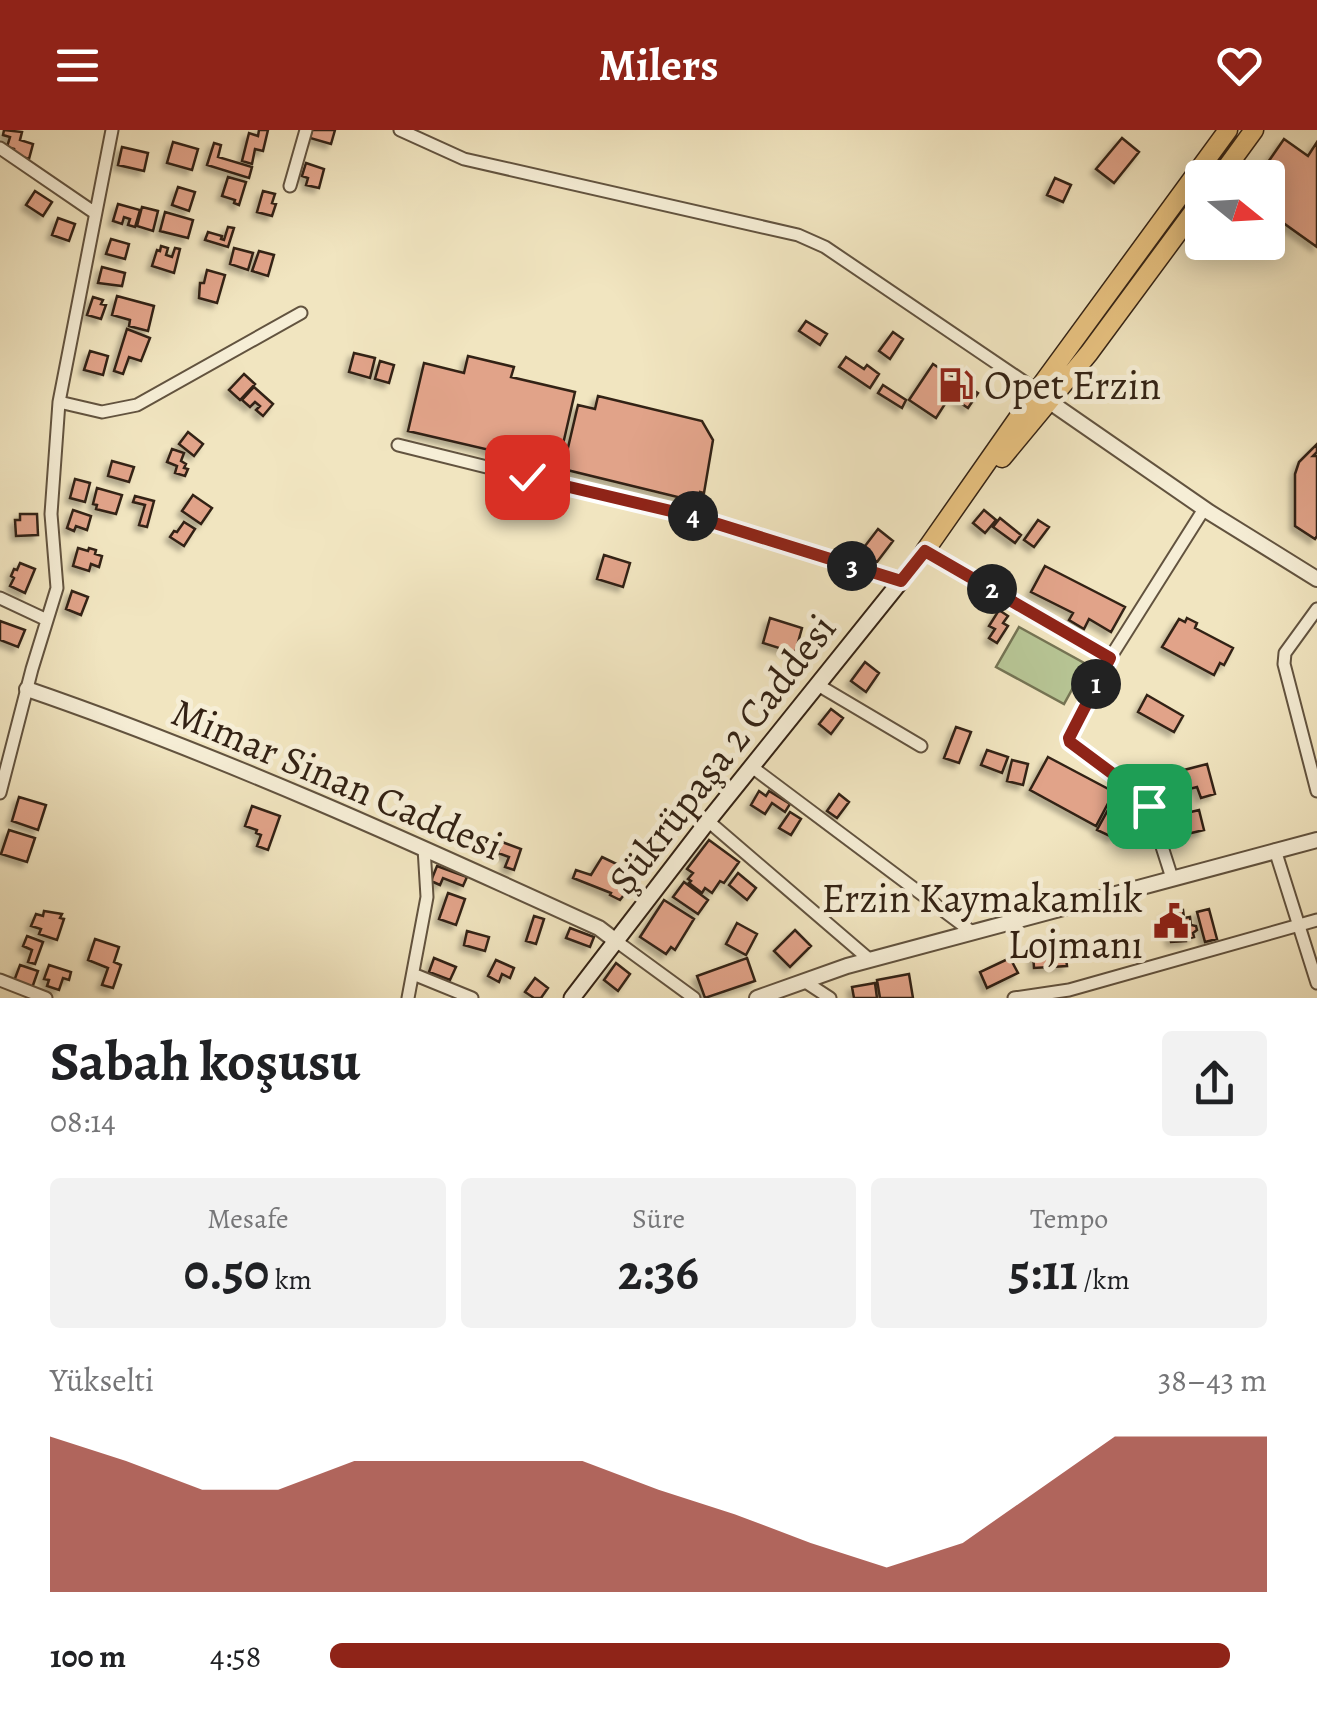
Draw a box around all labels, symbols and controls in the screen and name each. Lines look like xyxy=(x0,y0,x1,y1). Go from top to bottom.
text: Milers xyxy=(598,34,719,96)
icon: menu xyxy=(50,38,105,93)
icon: heart xyxy=(1212,38,1267,93)
north arrow xyxy=(1185,160,1285,260)
map controls xyxy=(1185,160,1285,260)
place label: Opet Erzin xyxy=(984,358,1161,413)
fuel station icon: Opet Erzin xyxy=(937,366,975,404)
pin xyxy=(485,435,570,520)
icon: check xyxy=(500,450,555,505)
pin: 4 xyxy=(668,491,718,541)
text: 4 xyxy=(686,497,700,535)
pin: 3 xyxy=(827,541,877,591)
text: 3 xyxy=(846,547,858,585)
pin: 2 xyxy=(967,564,1017,614)
text: 2 xyxy=(985,570,999,608)
street label: Şükrüpaşa 2 Caddesi xyxy=(595,603,849,905)
pin: 1 xyxy=(1071,659,1121,709)
text: 1 xyxy=(1091,665,1101,703)
street label: Mimar Sinan Caddesi xyxy=(163,684,511,874)
pin xyxy=(1107,764,1192,849)
icon: arrive xyxy=(1122,779,1177,834)
place label: Erzin Kaymakamlık Lojmanı xyxy=(821,871,1143,972)
public building icon: Erzin Kaymakamlık Lojmanı xyxy=(1152,902,1190,940)
text: Sabah koşusu xyxy=(50,1024,360,1099)
button: share xyxy=(1162,1031,1267,1136)
text: 08:14 xyxy=(50,1099,116,1143)
text: Mesafe xyxy=(207,1200,288,1238)
text: Süre xyxy=(632,1200,685,1238)
text: Tempo xyxy=(1030,1200,1108,1238)
text: 0.50 xyxy=(184,1238,269,1306)
text: 2:36 xyxy=(618,1238,699,1306)
text: 5:11 xyxy=(1009,1238,1078,1306)
text: km xyxy=(269,1261,312,1299)
text: /km xyxy=(1078,1261,1130,1299)
text: Yükselti xyxy=(50,1358,154,1402)
text: 38–43 m xyxy=(1158,1358,1267,1402)
text: 100 m xyxy=(50,1634,126,1678)
text: 4:58 xyxy=(210,1634,261,1678)

